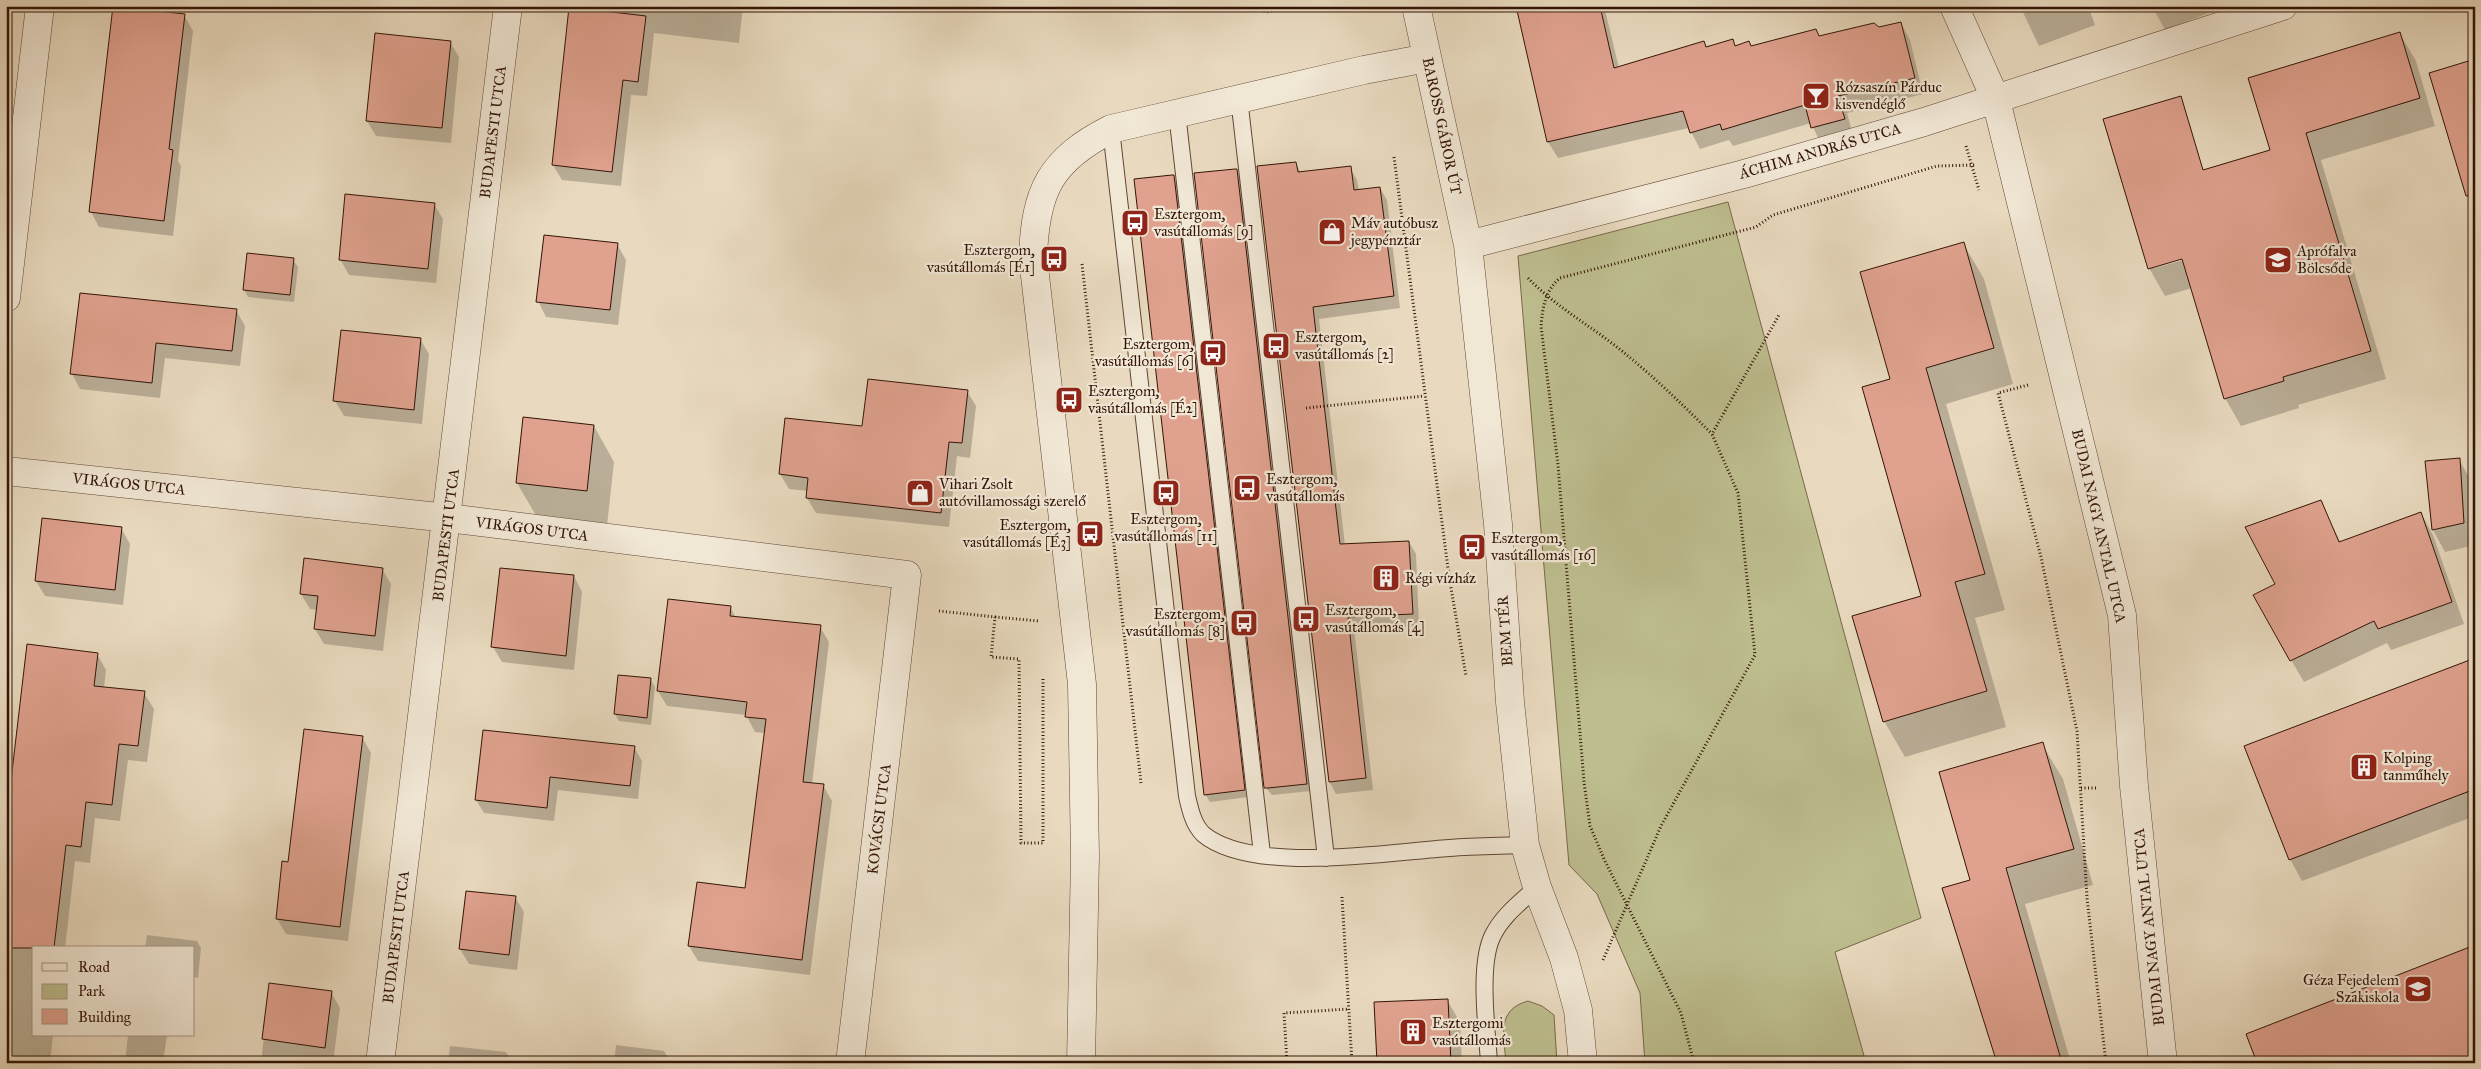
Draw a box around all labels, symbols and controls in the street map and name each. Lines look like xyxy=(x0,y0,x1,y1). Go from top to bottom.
street label: BAROSS GÁBOR ÚT xyxy=(1419,55,1466,197)
street label: BUDAPESTI UTCA xyxy=(476,65,510,199)
place label: Rózsaszín Párduc kisvendéglő xyxy=(1835,78,1942,113)
bar icon: Rózsaszín Párduc kisvendéglő xyxy=(1801,81,1831,111)
street label: ÁCHIM ANDRÁS UTCA xyxy=(1736,118,1903,183)
place label: Esztergom, vasútállomás [9] xyxy=(1153,205,1254,240)
bus stop icon: Esztergom, vasútállomás [9] xyxy=(1120,208,1150,238)
place label: Máv autóbusz jegypénztár xyxy=(1349,214,1438,249)
shop icon: Máv autóbusz jegypénztár xyxy=(1317,217,1347,247)
place label: Esztergom, vasútállomás [É1] xyxy=(926,241,1035,276)
place label: Aprófalva Bölcsőde xyxy=(2296,242,2357,277)
bus stop icon: Esztergom, vasútállomás [É1] xyxy=(1039,244,1069,274)
school or university icon: Aprófalva Bölcsőde xyxy=(2263,245,2293,275)
place label: Esztergom, vasútállomás [2] xyxy=(1294,328,1394,363)
bus stop icon: Esztergom, vasútállomás [2] xyxy=(1261,331,1291,361)
place label: Esztergom, vasútállomás [6] xyxy=(1094,335,1194,370)
bus stop icon: Esztergom, vasútállomás [6] xyxy=(1198,338,1228,368)
place label: Esztergom, vasútállomás [É2] xyxy=(1087,382,1198,417)
bus stop icon: Esztergom, vasútállomás [É2] xyxy=(1054,385,1084,415)
street label: BUDAI NAGY ANTAL UTCA xyxy=(2068,427,2130,625)
street label: VIRÁGOS UTCA xyxy=(70,468,187,499)
street label: BUDAPESTI UTCA xyxy=(429,468,463,602)
place label: Esztergom, vasútállomás xyxy=(1265,470,1345,505)
bus stop icon: Esztergom, vasútállomás xyxy=(1232,473,1262,503)
place label: Vihari Zsolt autóvillamossági szerelő xyxy=(938,475,1086,510)
shop icon: Vihari Zsolt autóvillamossági szerelő xyxy=(905,478,935,508)
bus stop icon: Esztergom, vasútállomás [11] xyxy=(1151,478,1181,508)
place label: Esztergom, vasútállomás [11] xyxy=(1113,510,1218,545)
street label: VIRÁGOS UTCA xyxy=(473,512,590,545)
place label: Esztergom, vasútállomás [É3] xyxy=(962,516,1071,551)
bus stop icon: Esztergom, vasútállomás [É3] xyxy=(1075,519,1105,549)
place label: Esztergom, vasútállomás [16] xyxy=(1490,529,1596,564)
bus stop icon: Esztergom, vasútállomás [16] xyxy=(1457,532,1487,562)
building icon: Régi vízház xyxy=(1371,563,1401,593)
place label: Régi vízház xyxy=(1405,569,1476,587)
street label: BEM TÉR xyxy=(1493,595,1516,667)
place label: Esztergom, vasútállomás [4] xyxy=(1324,601,1425,636)
bus stop icon: Esztergom, vasútállomás [4] xyxy=(1291,604,1321,634)
place label: Esztergom, vasútállomás [8] xyxy=(1125,605,1225,640)
bus stop icon: Esztergom, vasútállomás [8] xyxy=(1229,608,1259,638)
place label: Kolping tanműhely xyxy=(2383,749,2450,784)
building icon: Kolping tanműhely xyxy=(2349,752,2379,782)
street label: KOVÁCSI UTCA xyxy=(862,762,895,875)
street label: BUDAI NAGY ANTAL UTCA xyxy=(2130,827,2168,1027)
street label: BUDAPESTI UTCA xyxy=(379,870,413,1004)
legend xyxy=(32,946,195,1036)
text: Road xyxy=(78,958,110,976)
place label: Géza Fejedelem Szakiskola xyxy=(2303,971,2400,1006)
school or university icon: Géza Fejedelem Szakiskola xyxy=(2403,974,2433,1004)
text: Park xyxy=(78,982,105,1000)
text: Building xyxy=(78,1008,132,1026)
place label: Esztergomi vasútállomás xyxy=(1431,1014,1511,1049)
building icon: Esztergomi vasútállomás xyxy=(1398,1017,1428,1047)

